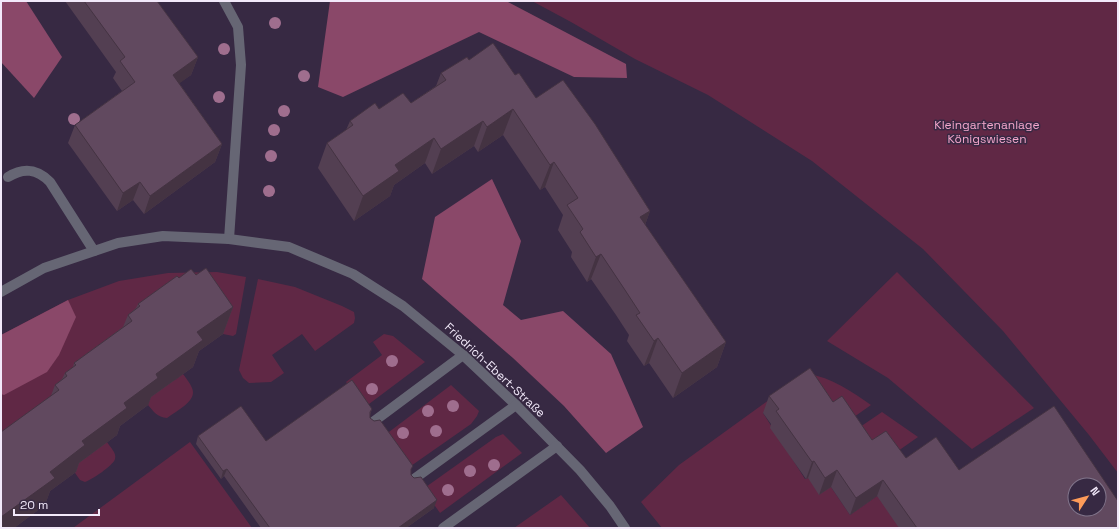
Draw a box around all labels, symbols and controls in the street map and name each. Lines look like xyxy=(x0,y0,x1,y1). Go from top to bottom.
park label: Kleingartenanlage Königswiesen xyxy=(934,117,1040,147)
street label: Friedrich-Ebert-Straße xyxy=(441,319,549,421)
north arrow xyxy=(1067,477,1107,517)
text: N xyxy=(1087,484,1103,498)
scale bar xyxy=(14,491,99,517)
text: 20 m xyxy=(20,497,48,513)

